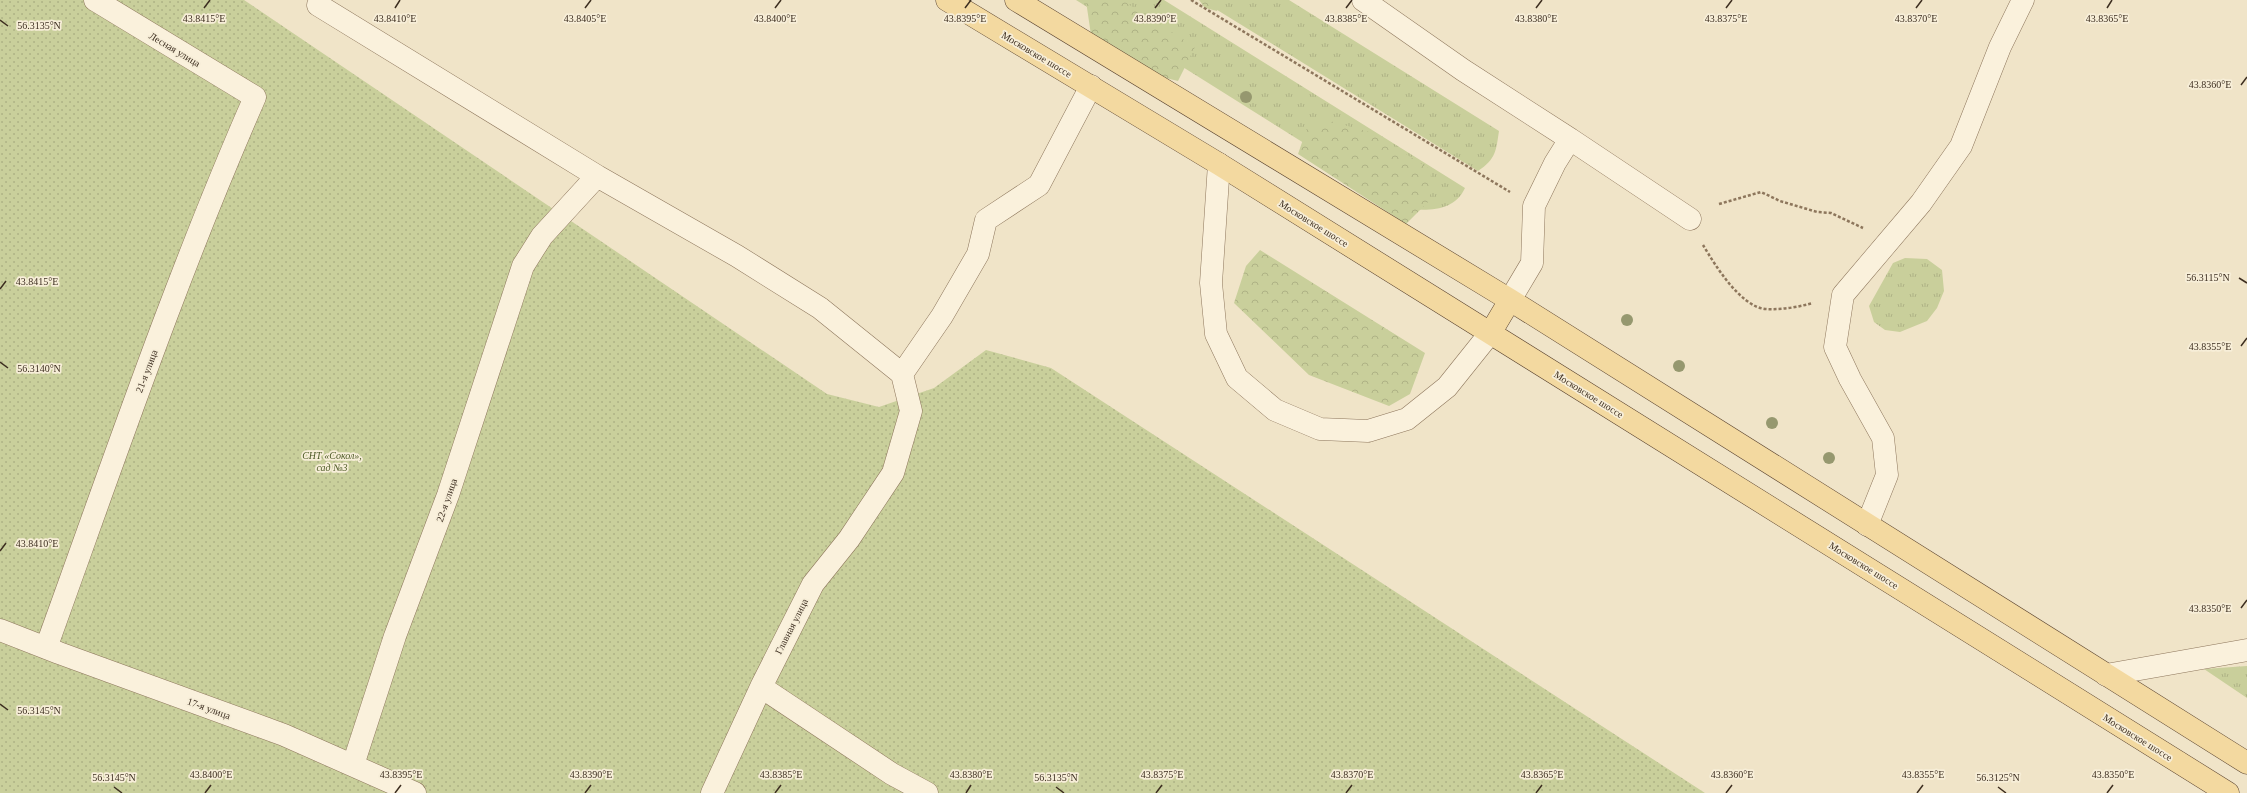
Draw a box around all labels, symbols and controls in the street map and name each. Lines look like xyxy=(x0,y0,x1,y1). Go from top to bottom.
text: 43.8415°E xyxy=(183,13,225,24)
text: 43.8410°E xyxy=(374,13,416,24)
text: 43.8405°E xyxy=(564,13,606,24)
text: 43.8400°E xyxy=(754,13,796,24)
text: 43.8395°E xyxy=(944,13,986,24)
text: 43.8390°E xyxy=(1134,13,1176,24)
text: 43.8385°E xyxy=(1325,13,1367,24)
text: 43.8380°E xyxy=(1515,13,1557,24)
text: 43.8375°E xyxy=(1705,13,1747,24)
text: 43.8370°E xyxy=(1895,13,1937,24)
text: 43.8365°E xyxy=(2086,13,2128,24)
text: 56.3135°N xyxy=(17,20,61,31)
street label: Московское шоссе xyxy=(1000,29,1074,80)
street label: Лесная улица xyxy=(147,30,203,69)
text: 43.8360°E xyxy=(2189,79,2231,90)
street label: Московское шоссе xyxy=(1277,198,1351,249)
text: 56.3115°N xyxy=(2186,272,2230,283)
text: 43.8415°E xyxy=(16,276,58,287)
text: 43.8355°E xyxy=(2189,341,2231,352)
street label: 21-я улица xyxy=(133,348,160,394)
text: 56.3140°N xyxy=(17,363,61,374)
street label: Московское шоссе xyxy=(1552,369,1626,420)
park label: СНТ «Сокол», сад №3 xyxy=(302,450,362,473)
street label: 22-я улица xyxy=(434,477,459,523)
text: 43.8410°E xyxy=(16,538,58,549)
street label: Московское шоссе xyxy=(1827,540,1901,591)
street label: Главная улица xyxy=(773,596,810,656)
text: 43.8350°E xyxy=(2189,603,2231,614)
street label: 17-я улица xyxy=(186,696,232,722)
text: 56.3145°N xyxy=(17,705,61,716)
street label: Московское шоссе xyxy=(2101,712,2175,763)
text: 43.8400°E xyxy=(190,769,232,780)
text: 43.8395°E xyxy=(380,769,422,780)
text: 43.8390°E xyxy=(570,769,612,780)
text: 43.8385°E xyxy=(760,769,802,780)
text: 43.8380°E xyxy=(950,769,992,780)
text: 43.8375°E xyxy=(1141,769,1183,780)
text: 43.8370°E xyxy=(1331,769,1373,780)
text: 43.8365°E xyxy=(1521,769,1563,780)
text: 43.8360°E xyxy=(1711,769,1753,780)
text: 43.8355°E xyxy=(1902,769,1944,780)
text: 43.8350°E xyxy=(2092,769,2134,780)
text: 56.3145°N xyxy=(92,772,136,783)
text: 56.3135°N xyxy=(1034,772,1078,783)
text: 56.3125°N xyxy=(1976,772,2020,783)

